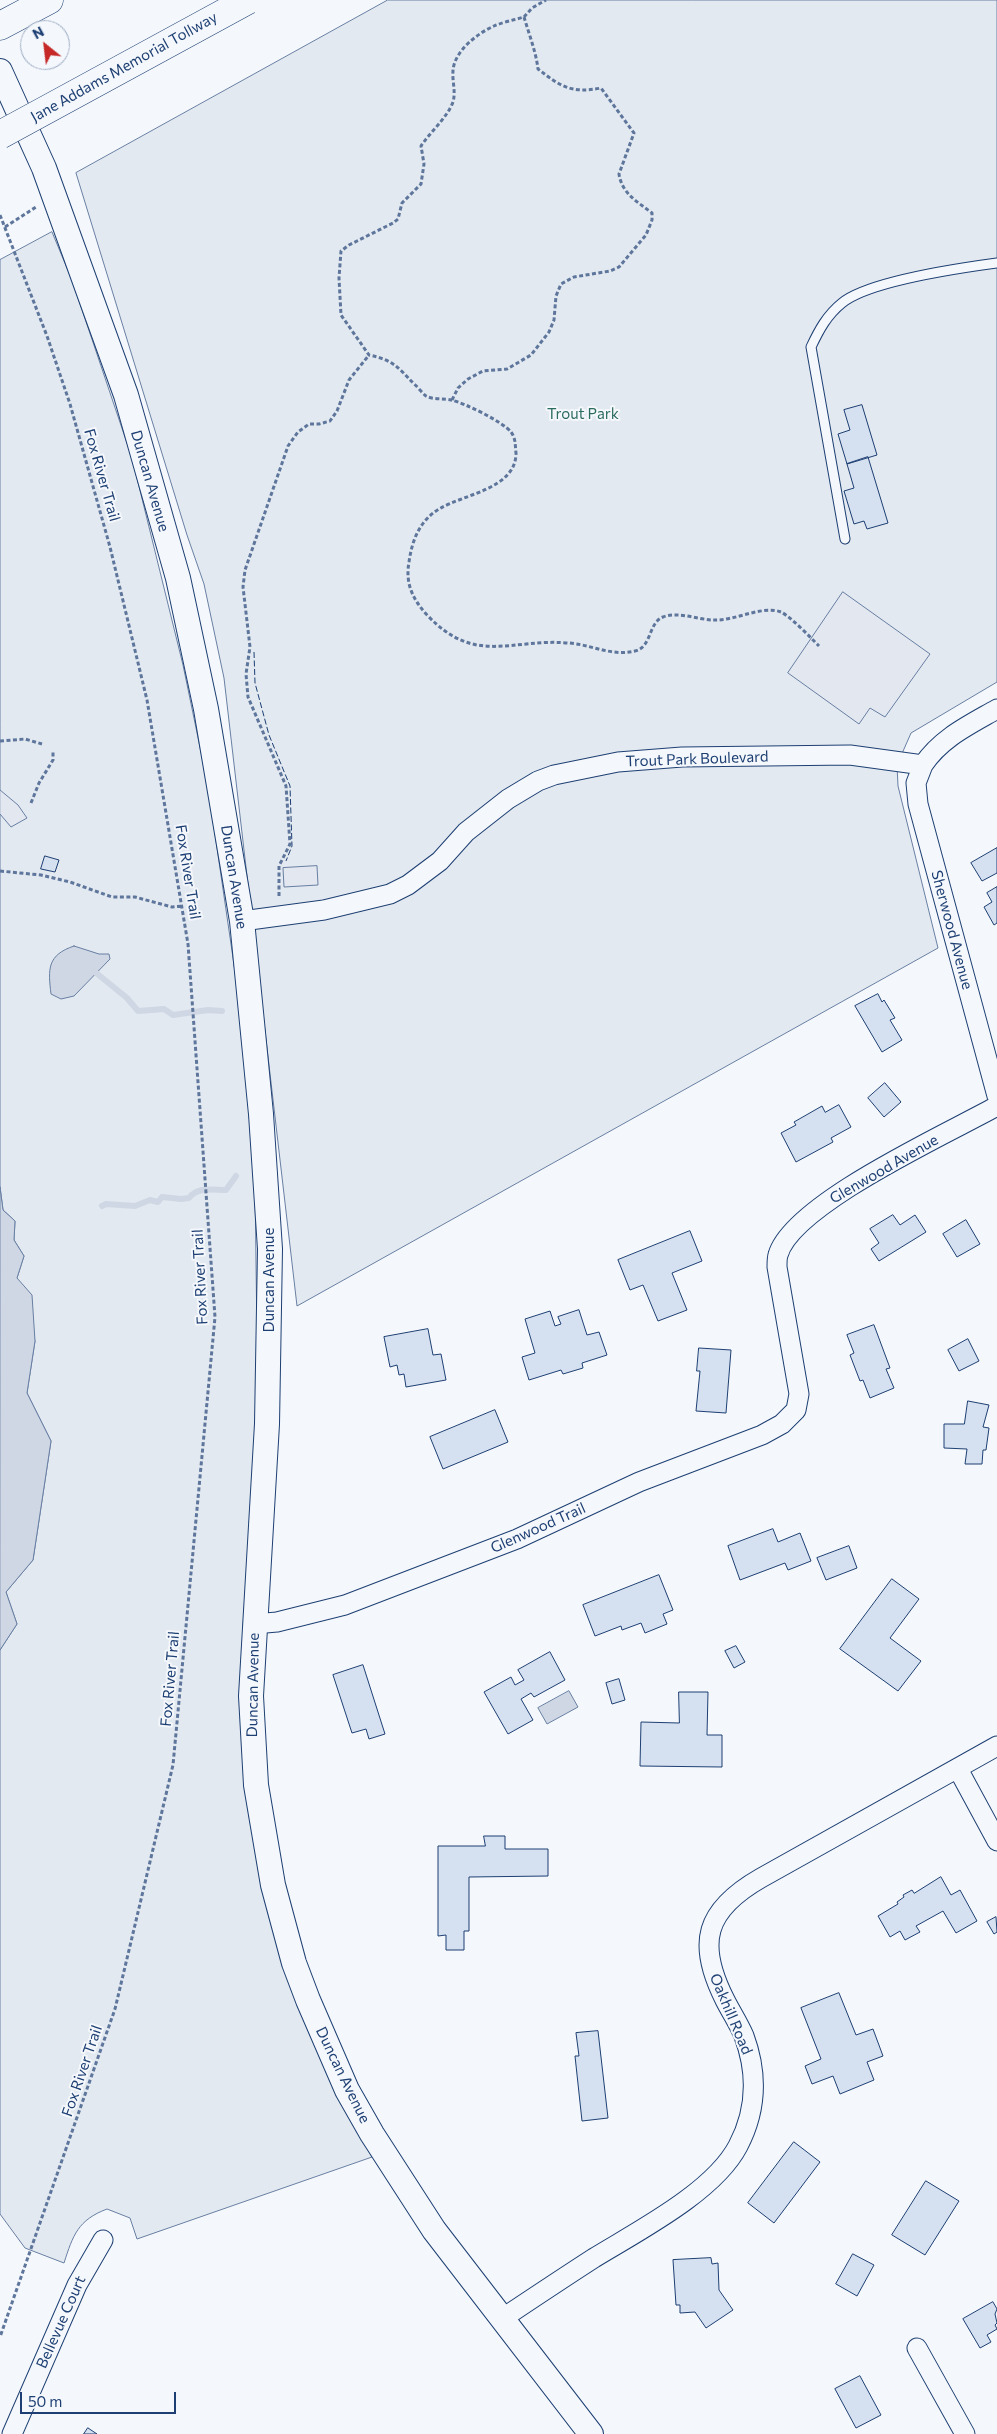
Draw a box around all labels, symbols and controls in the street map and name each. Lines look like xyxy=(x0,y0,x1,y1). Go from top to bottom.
street label: Jane Addams Memorial Tollway xyxy=(28,8,220,126)
north arrow xyxy=(20,20,70,70)
text: N xyxy=(29,22,47,42)
park label: Trout Park xyxy=(547,405,619,423)
street label: Fox River Trail xyxy=(80,427,124,523)
street label: Duncan Avenue xyxy=(127,428,173,534)
street label: Trout Park Boulevard xyxy=(625,748,769,770)
street label: Fox River Trail xyxy=(172,823,204,921)
street label: Duncan Avenue xyxy=(217,824,251,930)
street label: Sherwood Avenue xyxy=(927,869,977,991)
street label: Glenwood Avenue xyxy=(827,1131,941,1207)
street label: Duncan Avenue xyxy=(260,1228,278,1332)
street label: Fox River Trail xyxy=(189,1229,211,1325)
street label: Glenwood Trail xyxy=(488,1499,588,1557)
street label: Fox River Trail xyxy=(157,1631,183,1727)
street label: Duncan Avenue xyxy=(243,1632,263,1738)
street label: Oakhill Road xyxy=(706,1971,756,2057)
street label: Fox River Trail xyxy=(58,2023,106,2119)
street label: Duncan Avenue xyxy=(312,2024,374,2126)
street label: Bellevue Court xyxy=(33,2273,89,2371)
scale bar xyxy=(22,2382,179,2414)
text: 50 m xyxy=(28,2392,62,2410)

